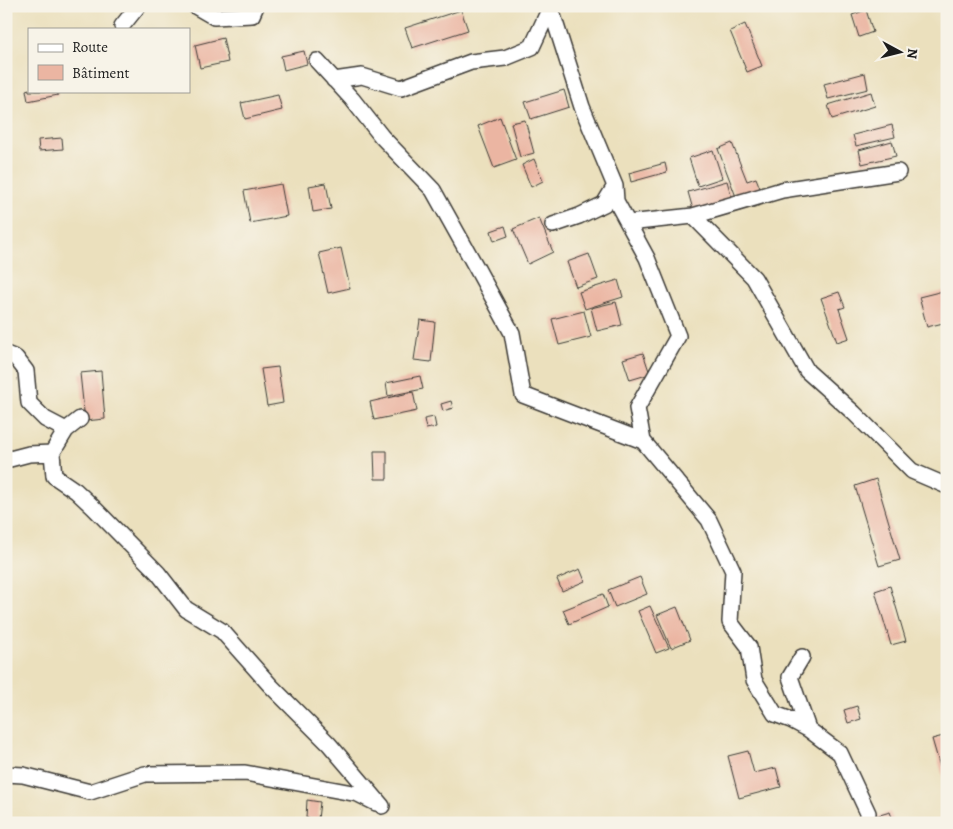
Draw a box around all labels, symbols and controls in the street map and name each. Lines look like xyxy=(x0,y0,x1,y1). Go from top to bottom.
legend xyxy=(28,28,190,92)
north arrow xyxy=(876,28,926,78)
text: Route xyxy=(72,37,108,57)
text: N xyxy=(902,47,922,60)
text: Bâtiment xyxy=(72,63,130,83)

